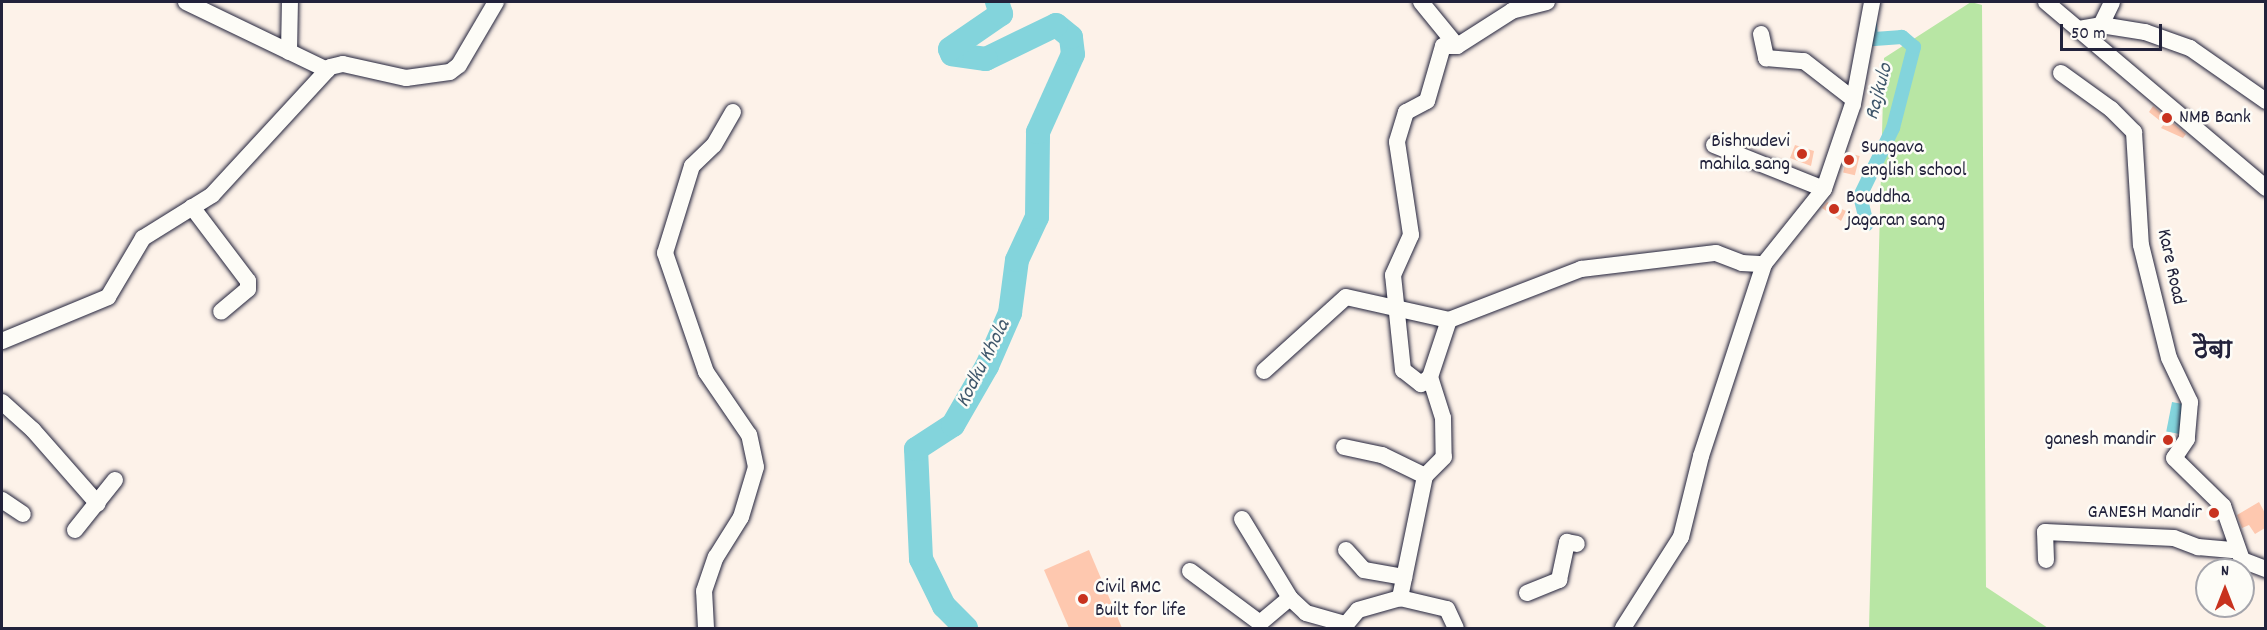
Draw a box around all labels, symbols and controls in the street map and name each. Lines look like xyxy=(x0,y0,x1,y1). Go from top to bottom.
scale bar xyxy=(2063,12,2165,50)
text: 50 m xyxy=(2071,22,2106,47)
water label: Rajkulo xyxy=(1860,61,1900,123)
place label: NMB Bank xyxy=(2179,106,2251,130)
marker: NMB Bank xyxy=(2160,111,2174,125)
place label: Bishnudevi mahila sang xyxy=(1700,130,1790,177)
place label: Sungava english school xyxy=(1861,136,1967,183)
marker: Bishnudevi mahila sang xyxy=(1795,147,1809,161)
marker: Sungava english school xyxy=(1842,153,1856,167)
place label: Bouddha jagaran sang xyxy=(1846,186,1945,233)
marker: Bouddha jagaran sang xyxy=(1827,202,1841,216)
street label: Kare Road xyxy=(2150,227,2190,307)
water label: Kodku Khola xyxy=(951,316,1017,412)
district label: ठैबा xyxy=(2194,336,2232,368)
place label: ganesh mandir xyxy=(2045,428,2156,452)
marker: ganesh mandir xyxy=(2161,433,2175,447)
place label: GANESH Mandir xyxy=(2088,501,2202,525)
marker: GANESH Mandir xyxy=(2207,506,2221,520)
north arrow xyxy=(2195,558,2255,618)
text: N xyxy=(2221,560,2229,583)
place label: Civil RMC Built for life xyxy=(1095,576,1186,623)
marker: Civil RMC Built for life xyxy=(1076,592,1090,606)

